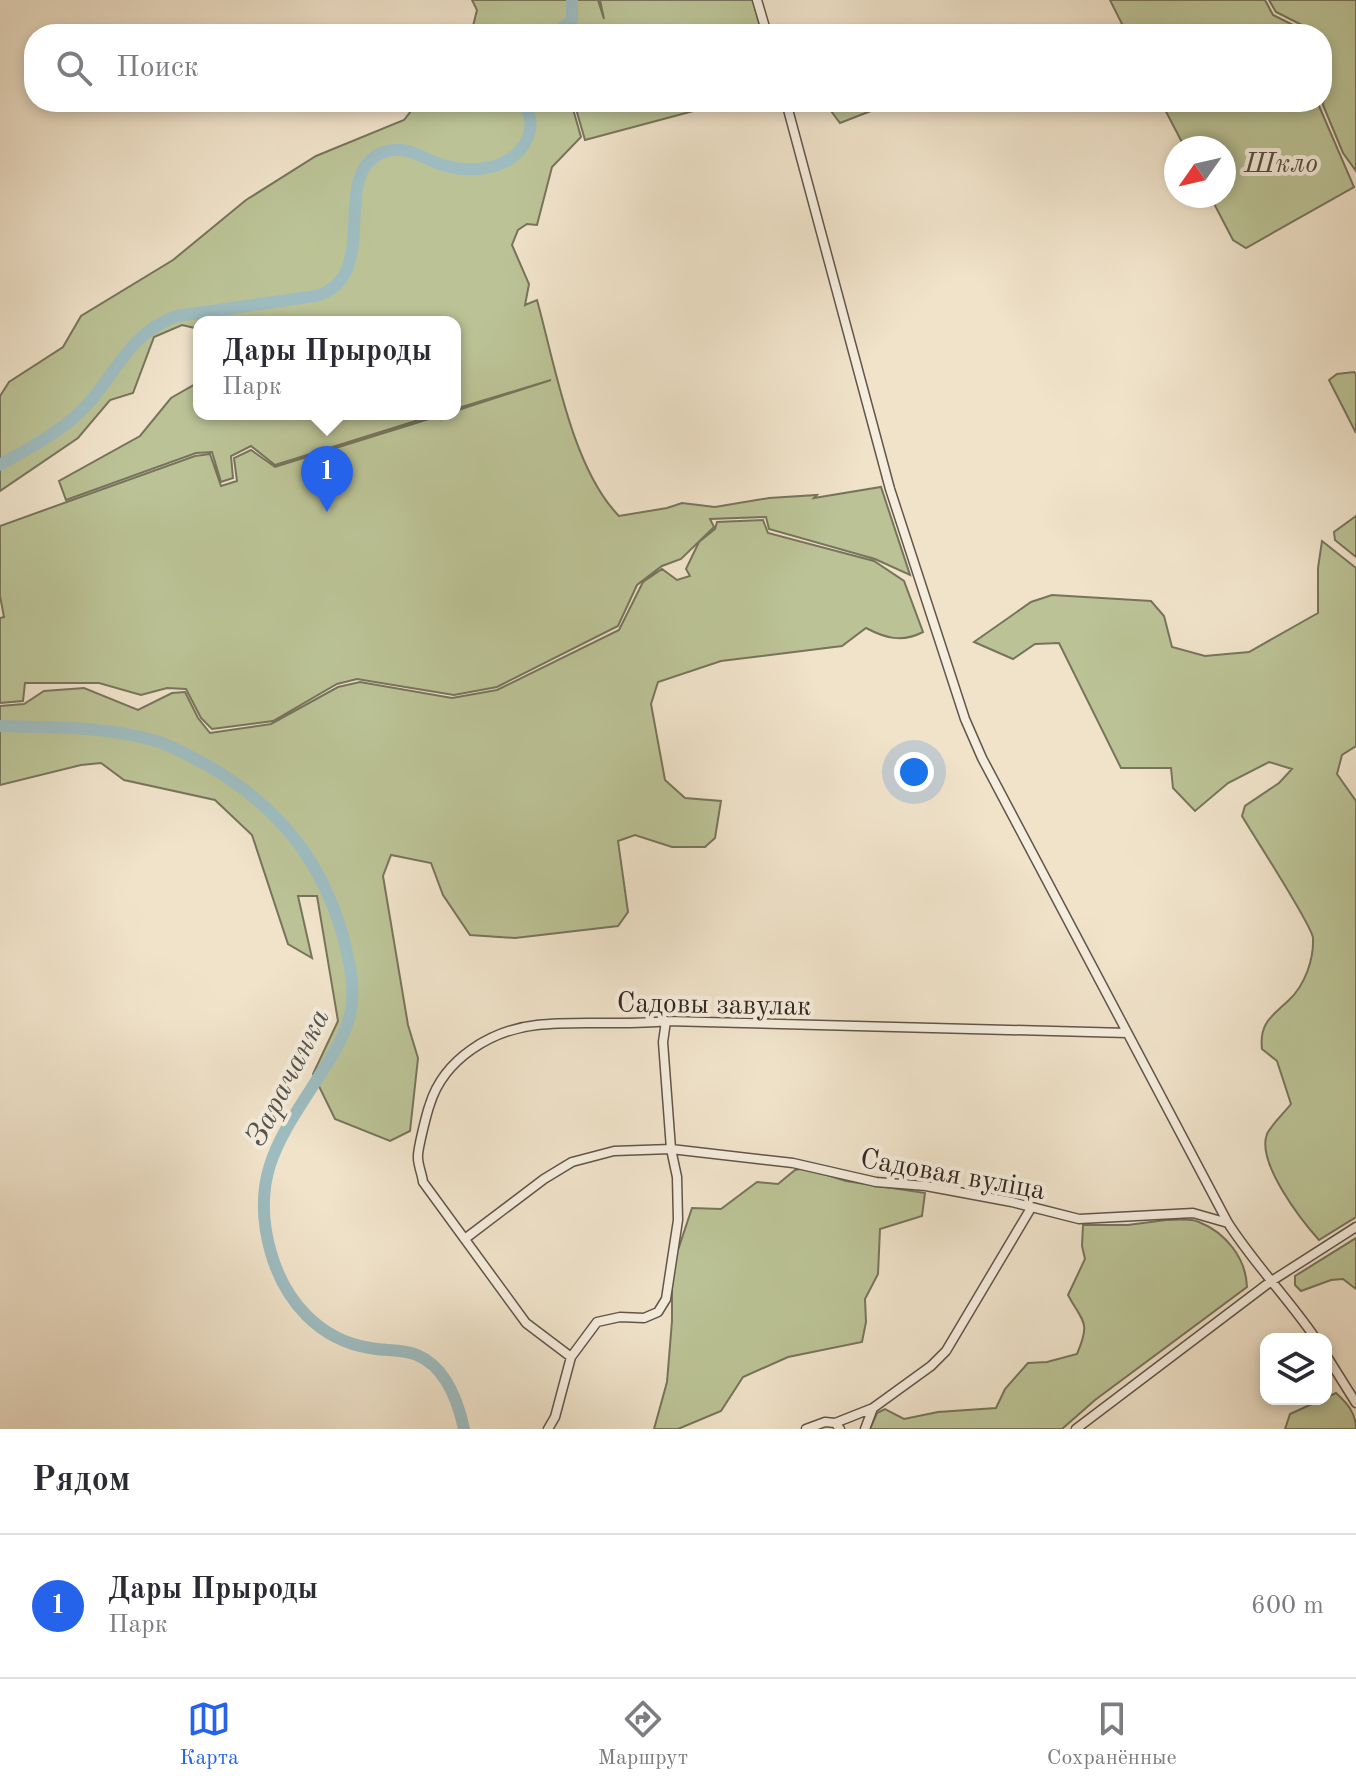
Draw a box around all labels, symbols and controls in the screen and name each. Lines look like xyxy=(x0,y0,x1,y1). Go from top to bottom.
search box xyxy=(24,24,1332,112)
icon: search xyxy=(52,46,96,90)
text: Поиск xyxy=(116,53,199,83)
north arrow xyxy=(1164,136,1236,208)
park label: Шкло xyxy=(1243,151,1318,179)
popup xyxy=(193,316,461,420)
text: Дары Прыроды xyxy=(222,337,432,367)
text: Парк xyxy=(222,374,282,400)
pin: 1 xyxy=(301,446,353,512)
your location xyxy=(894,752,934,792)
street label: Садовы завулак xyxy=(616,990,812,1022)
water label: Зарачанка xyxy=(241,1004,336,1151)
street label: Садовая вуліца xyxy=(858,1146,1047,1206)
map controls xyxy=(1260,1333,1332,1405)
button: layers xyxy=(1260,1333,1332,1405)
text: Рядом xyxy=(32,1464,131,1498)
text: Дары Прыроды xyxy=(108,1575,318,1605)
text: 1 xyxy=(50,1593,66,1619)
text: 600 m xyxy=(1251,1593,1324,1619)
text: Парк xyxy=(108,1612,168,1638)
tab: Карта xyxy=(179,1697,239,1772)
tab: Маршрут xyxy=(598,1697,688,1772)
tab: Сохранённые xyxy=(1047,1697,1177,1772)

